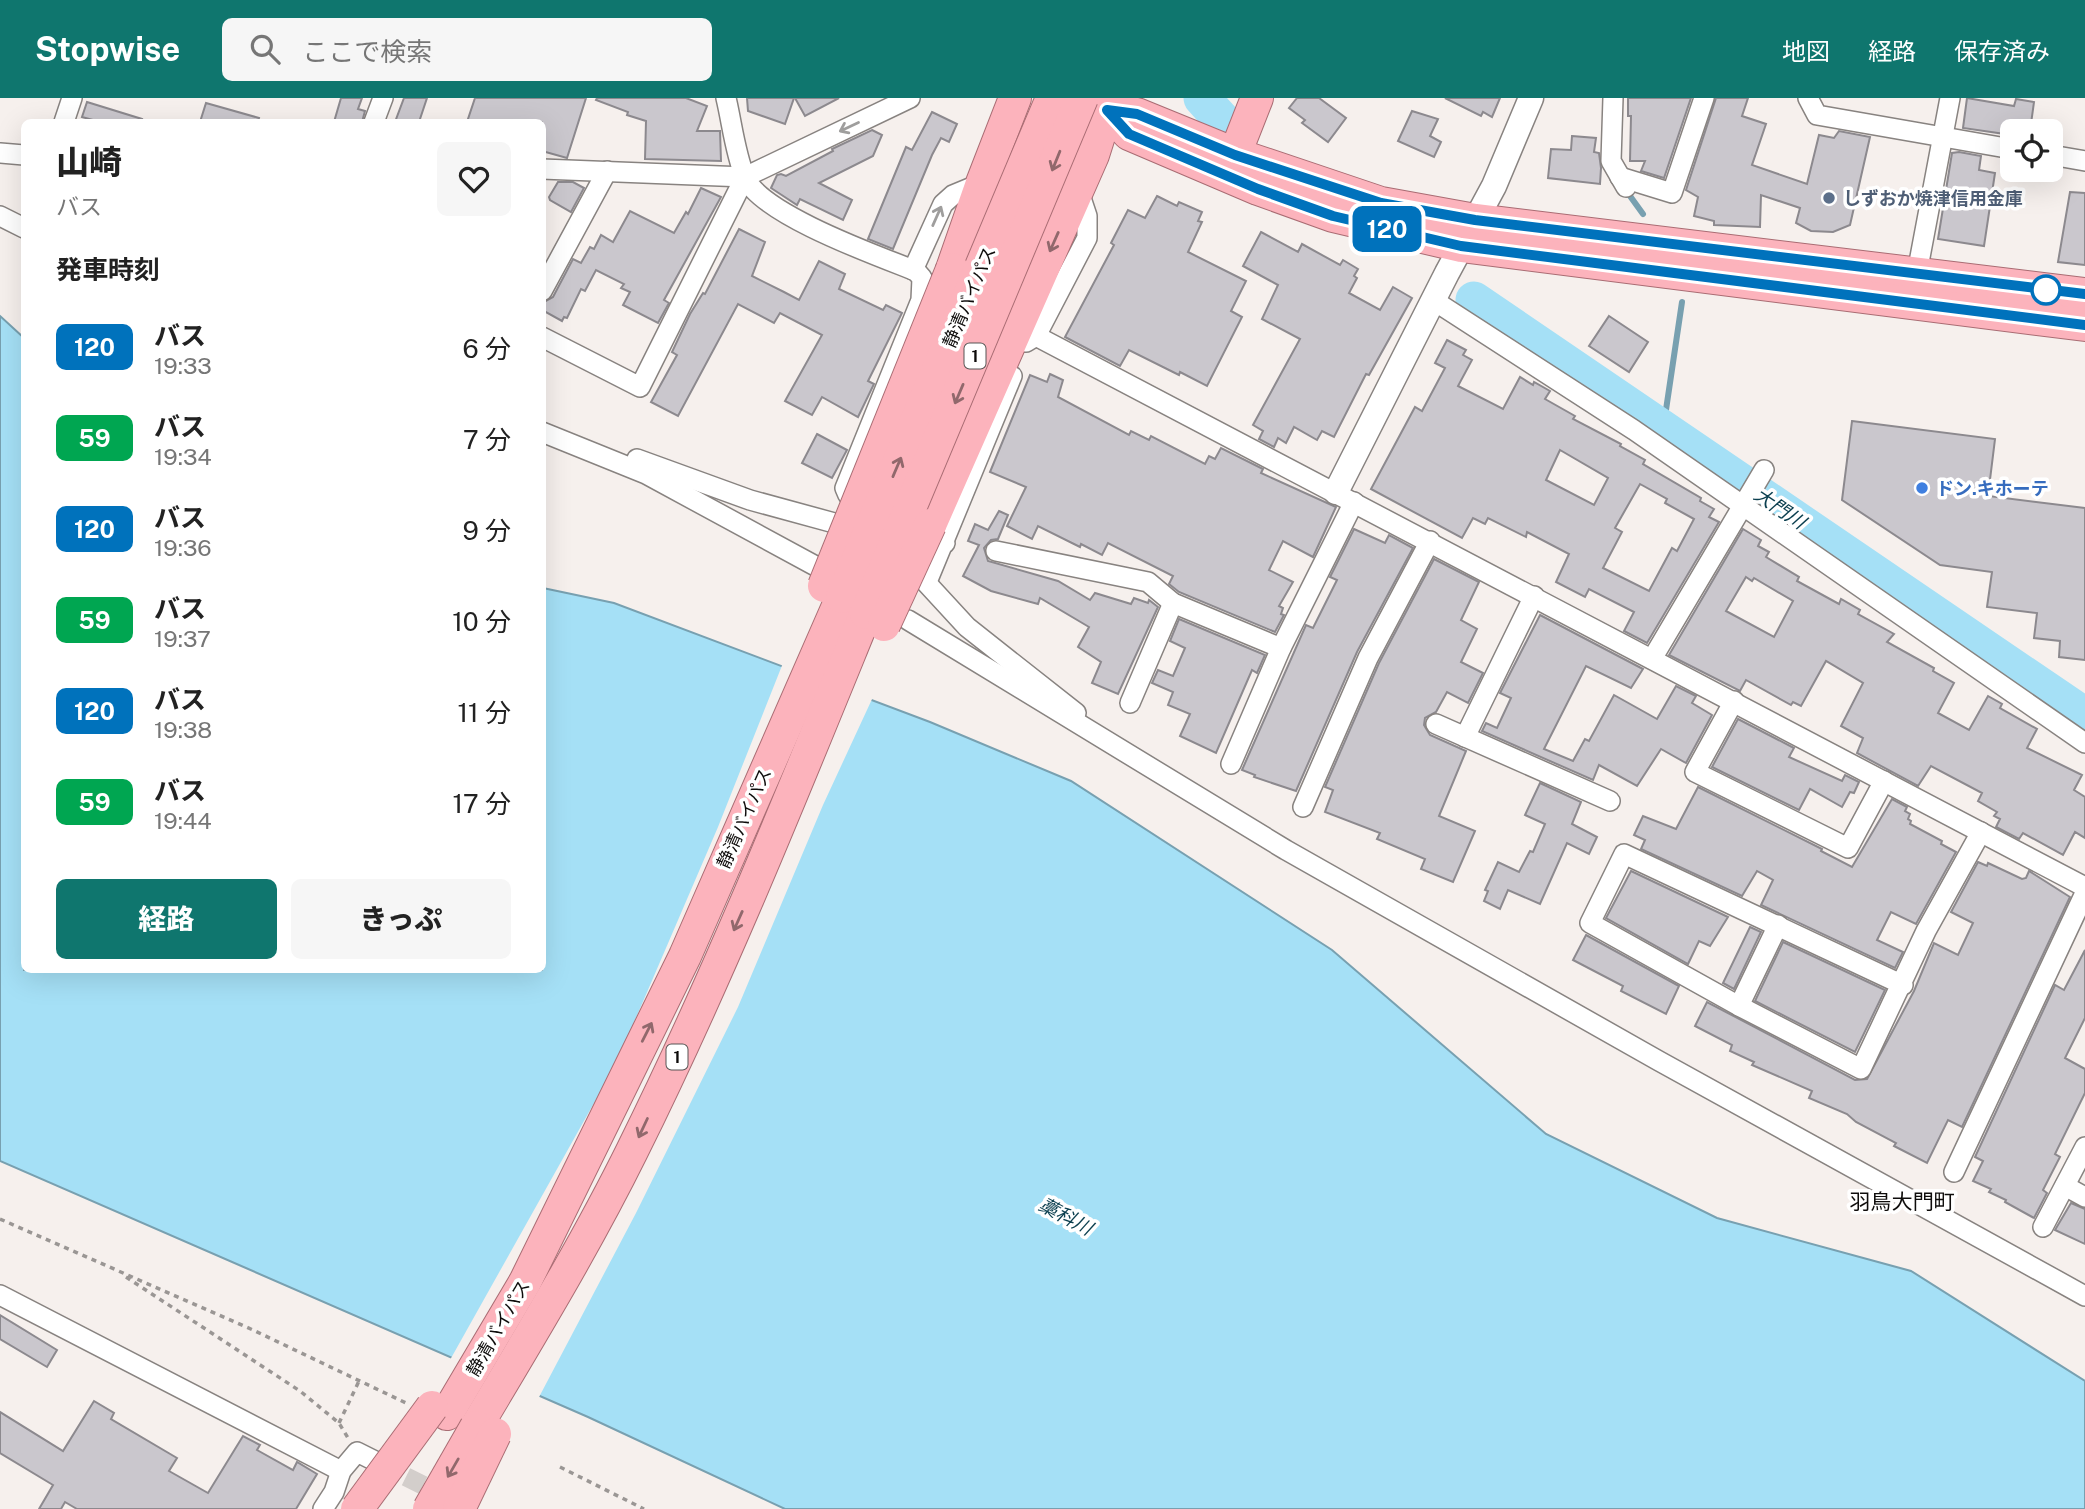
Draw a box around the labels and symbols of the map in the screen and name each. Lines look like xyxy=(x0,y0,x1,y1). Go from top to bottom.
one-way arrow xyxy=(839,121,860,135)
one-way arrow xyxy=(1049,150,1062,172)
place label: しずおか焼津信用金庫 xyxy=(1843,188,2023,209)
marker: しずおか焼津信用金庫 xyxy=(1821,190,1837,206)
one-way arrow xyxy=(931,206,944,228)
line badge: 120 xyxy=(1347,206,1427,252)
one-way arrow xyxy=(1047,230,1060,252)
street label: 静清バイパス xyxy=(938,243,1000,351)
unlabelled marker xyxy=(2031,275,2061,305)
road number: 1 xyxy=(964,344,986,368)
one-way arrow xyxy=(952,383,965,404)
one-way arrow xyxy=(891,457,904,478)
place label: ドン.キホーテ xyxy=(1936,478,2049,499)
marker: ドン.キホーテ xyxy=(1914,480,1930,496)
water label: 大門川 xyxy=(1750,483,1811,534)
street label: 静清バイパス xyxy=(713,765,775,871)
one-way arrow xyxy=(731,910,744,931)
one-way arrow xyxy=(641,1022,654,1043)
road number: 1 xyxy=(666,1044,688,1070)
one-way arrow xyxy=(636,1117,649,1138)
district label: 羽鳥大門町 xyxy=(1850,1189,1955,1214)
water label: 藁科川 xyxy=(1036,1193,1098,1240)
street label: 静清バイパス xyxy=(462,1276,534,1380)
one-way arrow xyxy=(445,1458,459,1478)

